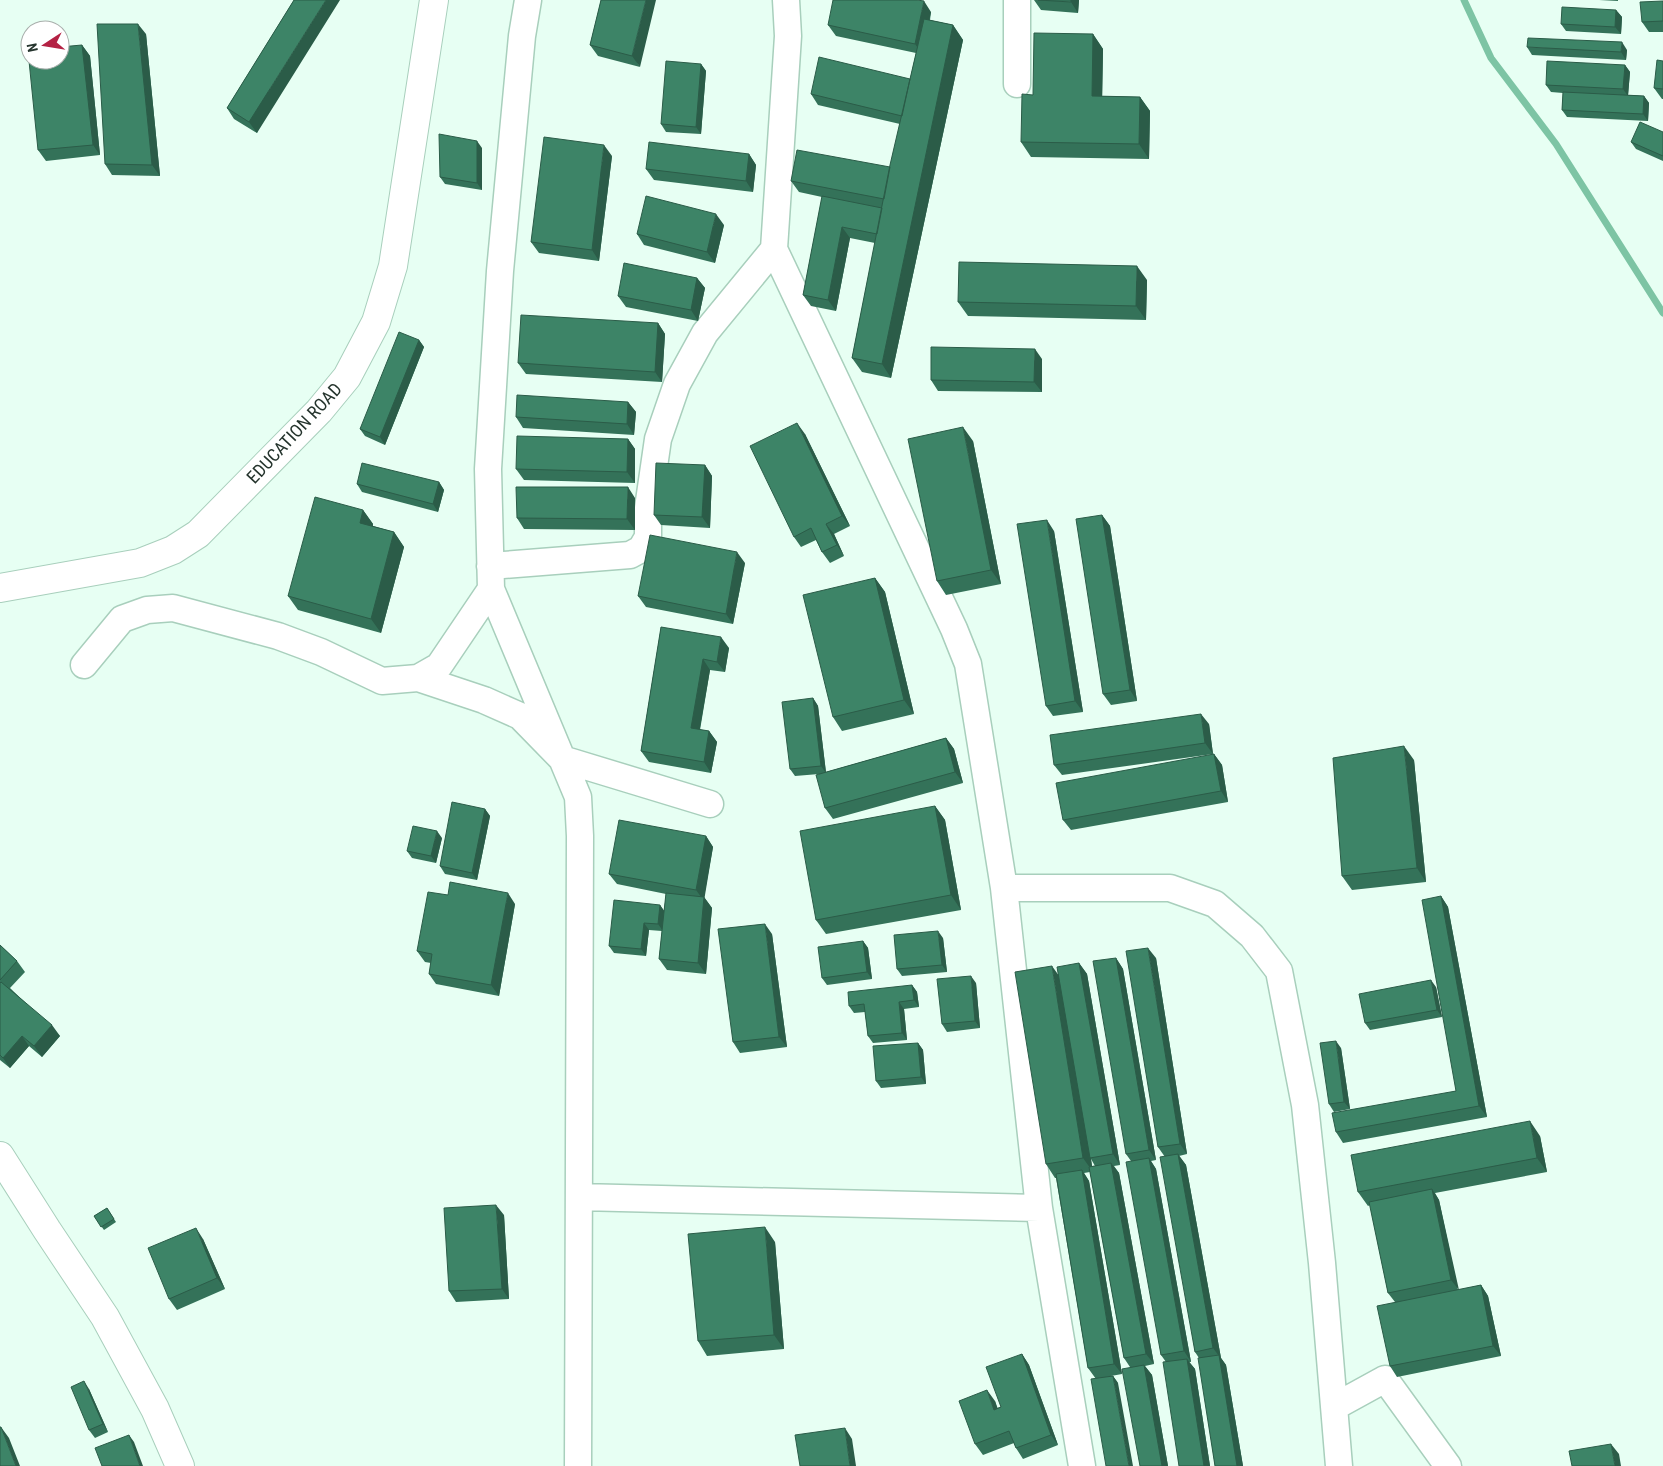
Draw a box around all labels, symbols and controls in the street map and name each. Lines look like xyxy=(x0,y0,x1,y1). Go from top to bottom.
north arrow xyxy=(20,20,70,70)
text: N xyxy=(24,42,41,54)
street label: EDUCATION ROAD xyxy=(242,378,346,488)

